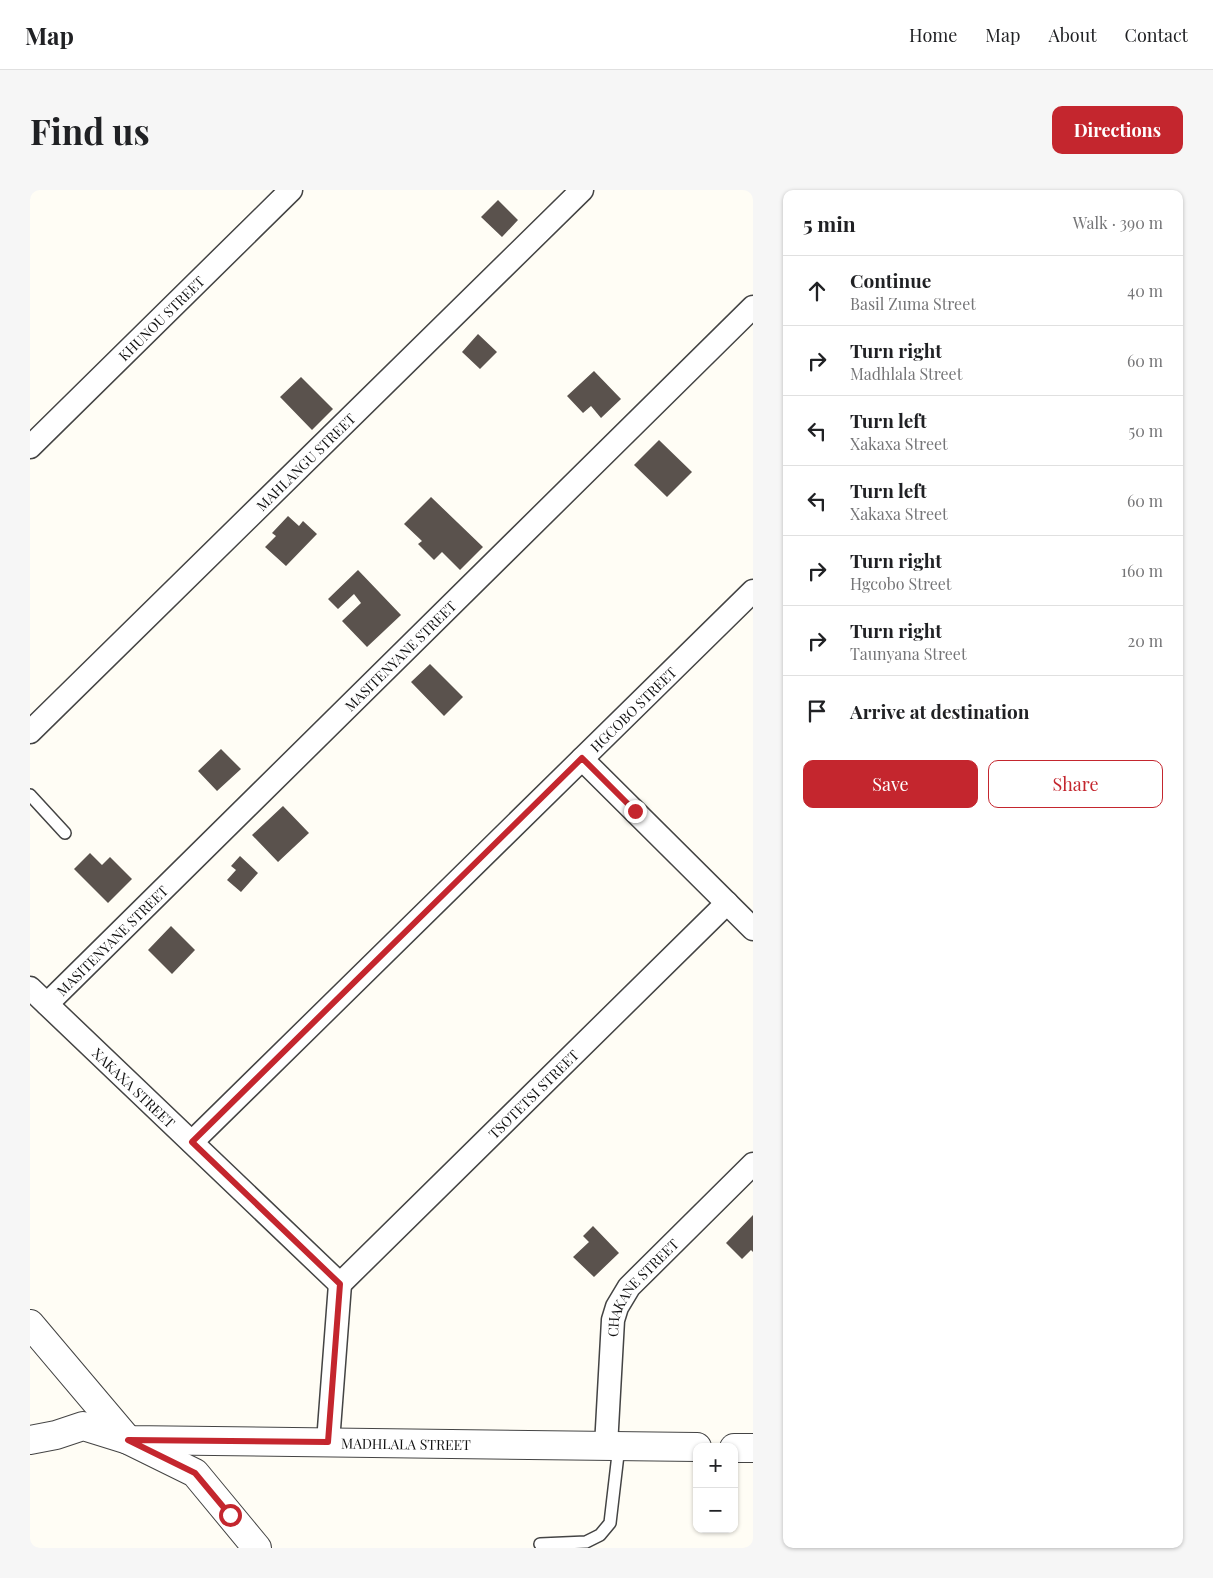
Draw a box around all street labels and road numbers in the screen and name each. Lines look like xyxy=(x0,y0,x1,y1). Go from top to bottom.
street label: KHUNOU STREET xyxy=(114,271,208,365)
street label: MAHLANGU STREET xyxy=(252,408,359,515)
street label: MASITENYANE STREET xyxy=(340,596,460,715)
street label: HGCOBO STREET xyxy=(586,662,680,756)
street label: MASITENYANE STREET xyxy=(52,881,172,999)
street label: XAKAXA STREET xyxy=(89,1043,180,1132)
street label: TSOTETSI STREET xyxy=(484,1045,583,1143)
street label: CHAKANE STREET xyxy=(603,1234,683,1337)
street label: MADHLALA STREET xyxy=(341,1433,471,1454)

